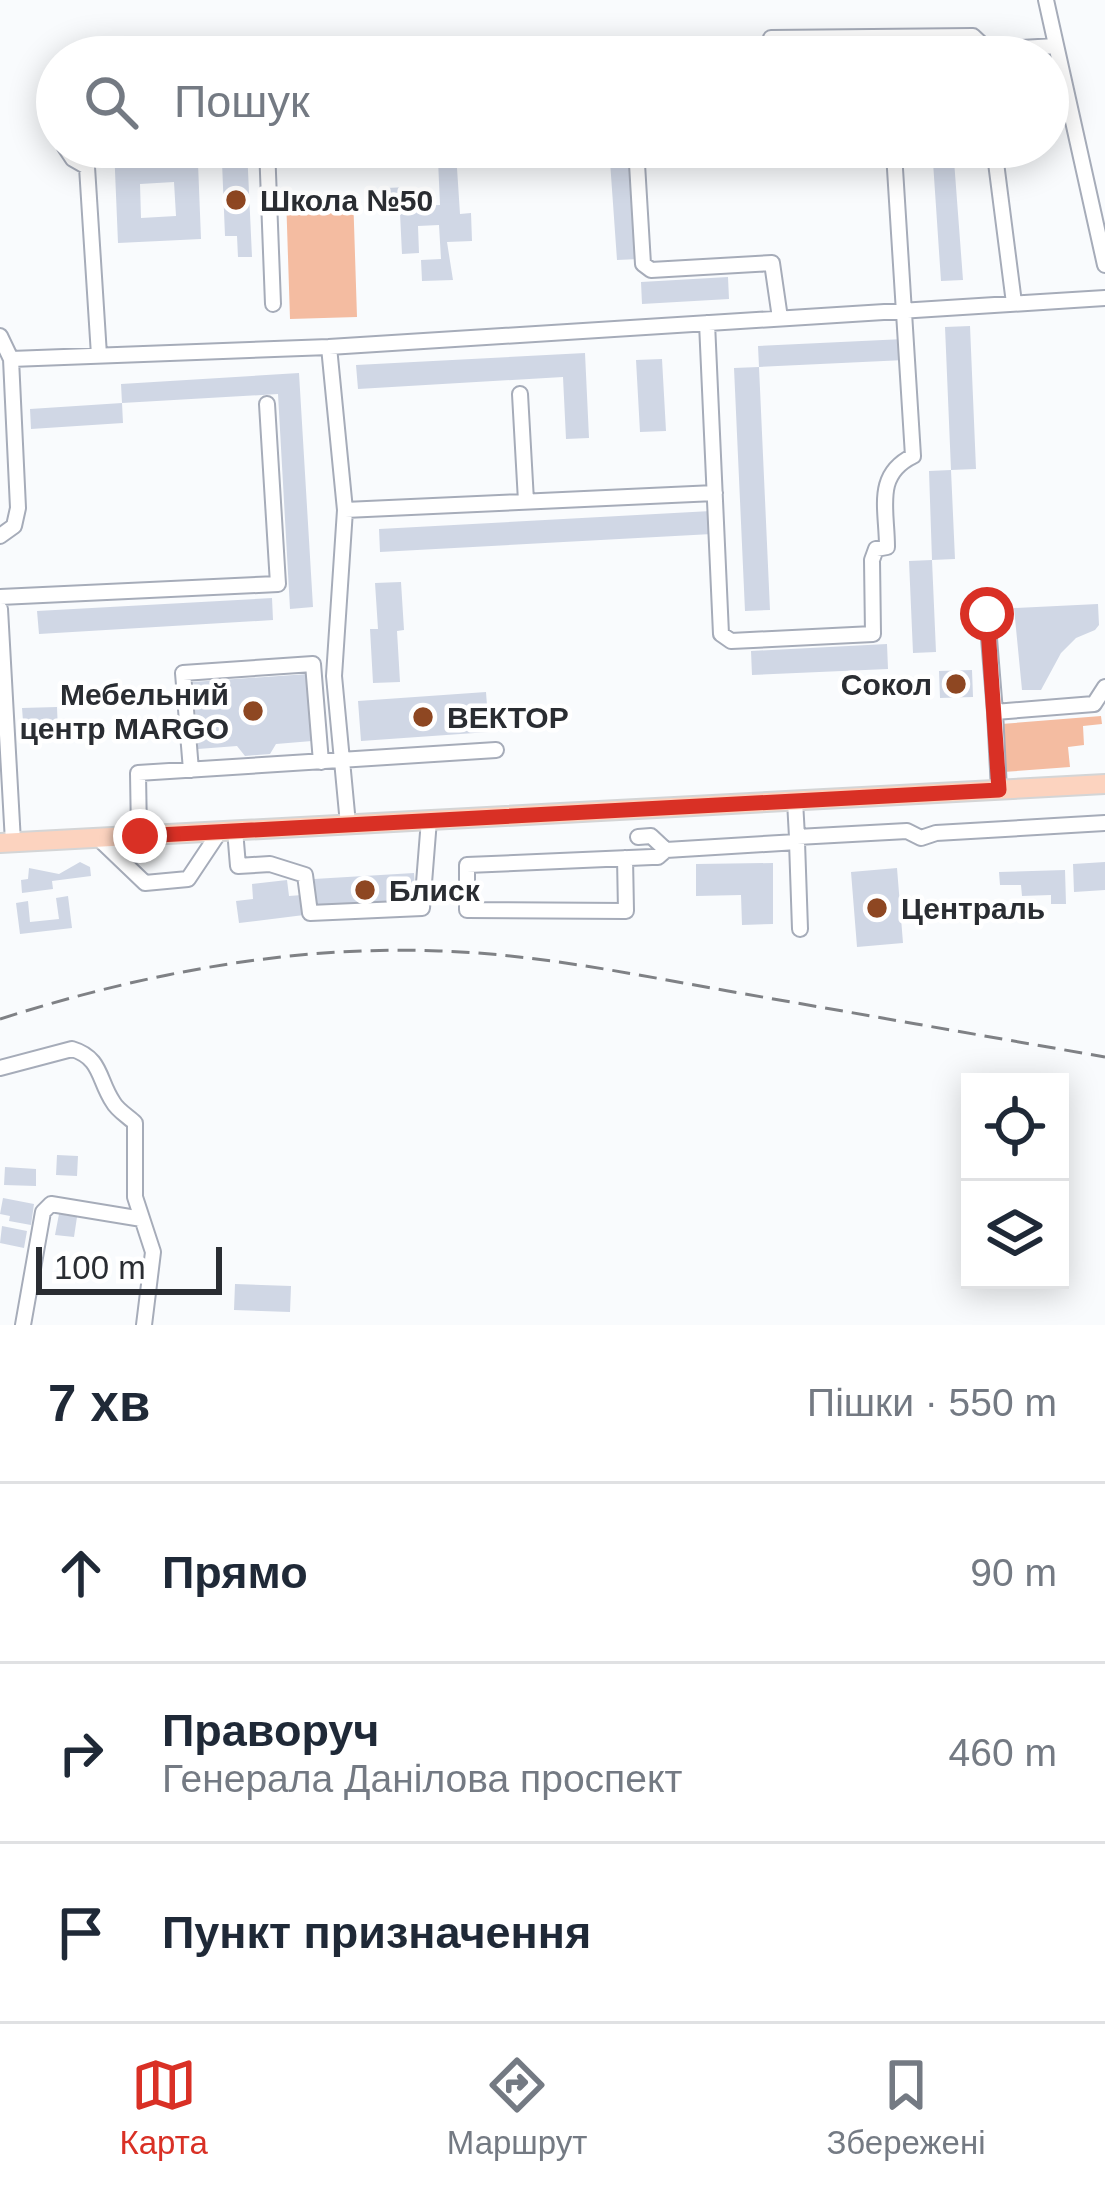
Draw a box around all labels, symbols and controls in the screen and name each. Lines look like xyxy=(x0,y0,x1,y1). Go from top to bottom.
search box xyxy=(36,36,1069,168)
icon: search xyxy=(78,69,144,135)
text: Пошук xyxy=(174,76,310,127)
place label: Школа №50 xyxy=(260,184,433,217)
marker: Школа №50 xyxy=(223,187,249,213)
route start xyxy=(960,587,1014,641)
place label: Сокол xyxy=(841,668,932,701)
marker: Сокол xyxy=(943,671,969,697)
place label: Мебельний центр MARGO xyxy=(19,678,229,745)
marker: Мебельний центр MARGO xyxy=(240,698,266,724)
place label: ВЕКТОР xyxy=(447,701,569,734)
marker: ВЕКТОР xyxy=(410,704,436,730)
route end xyxy=(113,809,167,863)
place label: Блиск xyxy=(389,874,481,907)
marker: Блиск xyxy=(352,877,378,903)
place label: Централь xyxy=(901,892,1045,925)
marker: Централь xyxy=(864,895,890,921)
map controls xyxy=(961,1073,1069,1289)
button: locate xyxy=(961,1073,1069,1181)
button: layers xyxy=(961,1181,1069,1289)
scale bar xyxy=(36,1241,222,1294)
text: 100 m xyxy=(54,1249,146,1286)
text: 7 хв xyxy=(48,1375,150,1432)
text: Пішки · 550 m xyxy=(807,1381,1057,1424)
icon: ahead xyxy=(48,1540,114,1606)
text: Прямо xyxy=(162,1547,308,1598)
text: 90 m xyxy=(970,1551,1057,1594)
text: Праворуч xyxy=(162,1705,379,1756)
icon: right xyxy=(48,1720,114,1786)
text: 460 m xyxy=(949,1731,1057,1774)
text: Генерала Данілова проспект xyxy=(162,1757,682,1800)
icon: arrive xyxy=(48,1900,114,1966)
text: Пункт призначення xyxy=(162,1907,591,1958)
tab: Карта xyxy=(119,2052,208,2162)
tab: Маршрут xyxy=(447,2052,587,2162)
tab: Збережені xyxy=(826,2052,986,2162)

